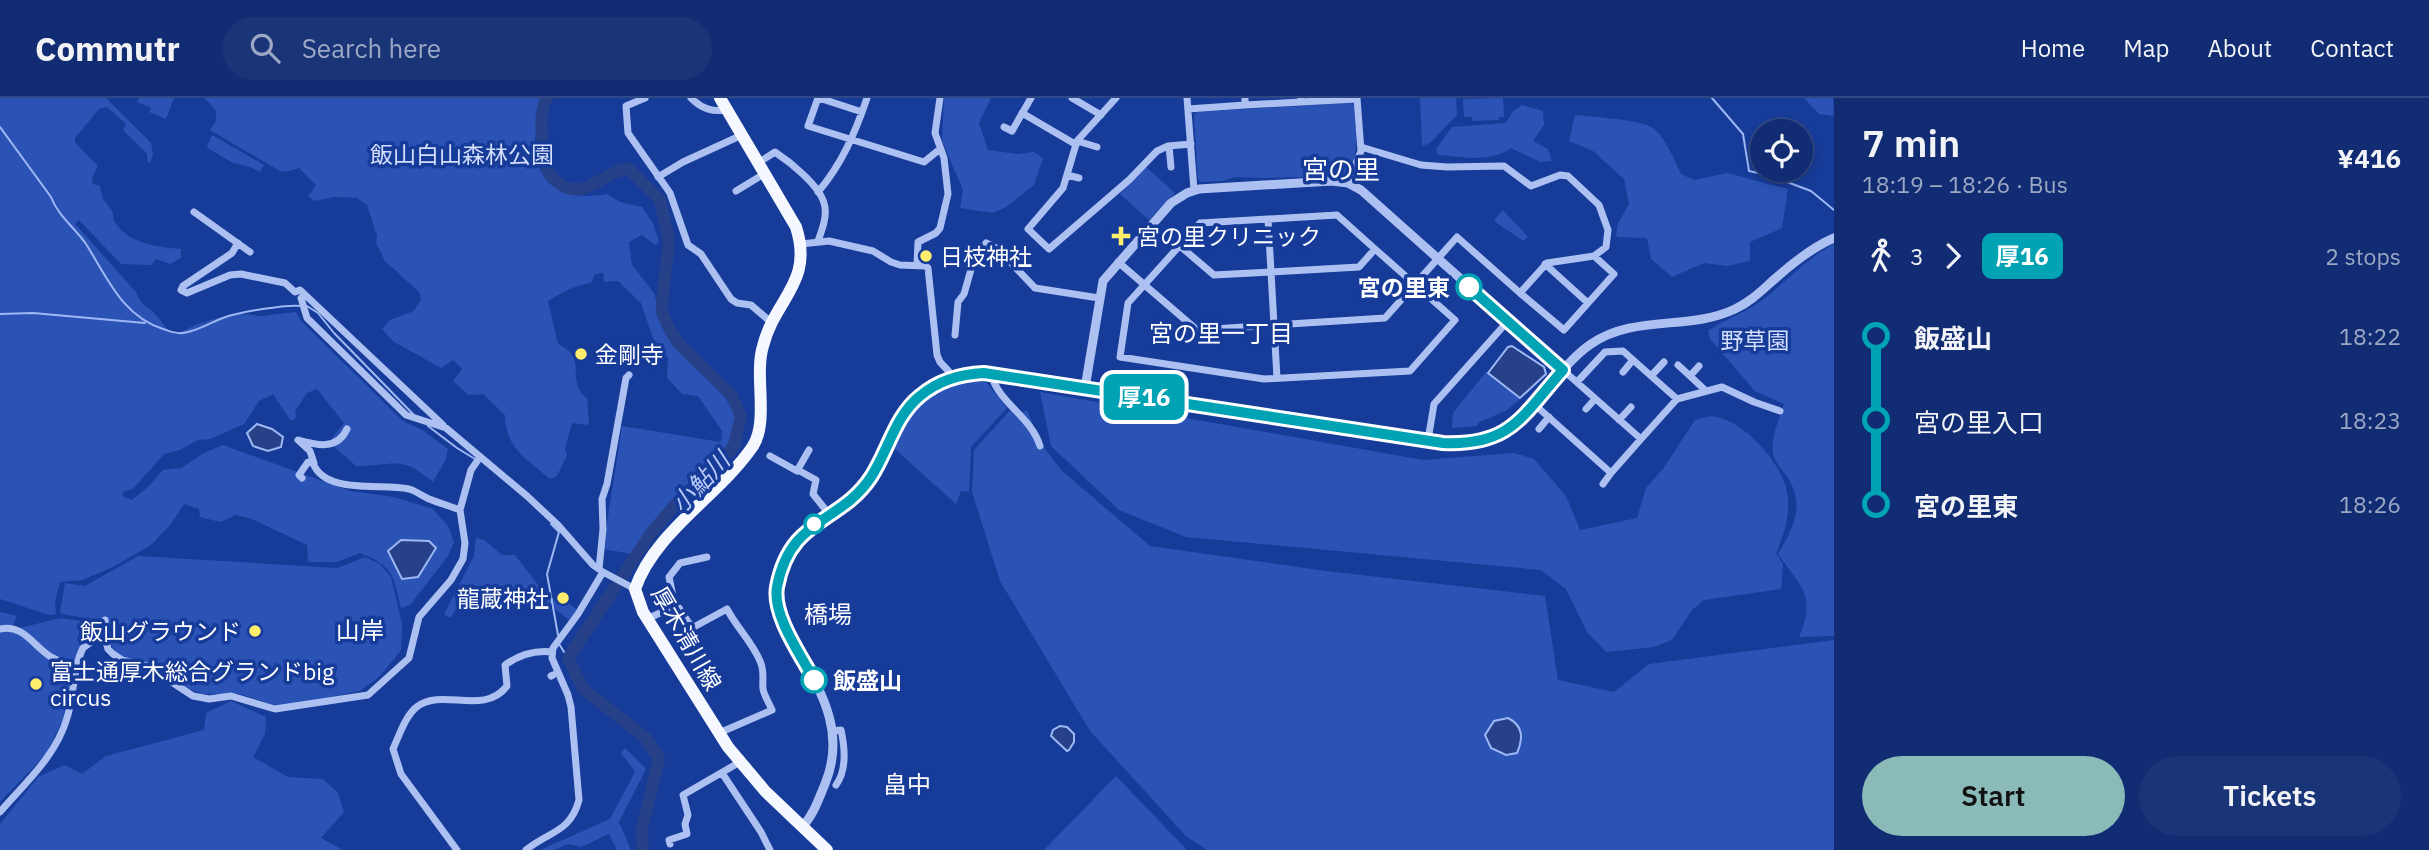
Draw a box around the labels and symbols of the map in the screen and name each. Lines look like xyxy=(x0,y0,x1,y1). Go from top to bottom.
park label: 飯山白山森林公園 xyxy=(370,139,554,169)
district label: 宮の里 xyxy=(1302,152,1380,186)
place label: 宮の里クリニック xyxy=(1137,221,1321,251)
marker: 宮の里クリニック xyxy=(1111,226,1131,246)
place label: 日枝神社 xyxy=(940,241,1032,271)
marker: 日枝神社 xyxy=(918,248,934,264)
place label: 宮の里東 xyxy=(1358,272,1450,302)
marker: 宮の里東 xyxy=(1456,274,1482,300)
district label: 宮の里一丁目 xyxy=(1149,317,1293,349)
park label: 野草園 xyxy=(1721,325,1790,355)
place label: 金剛寺 xyxy=(595,339,664,369)
marker: 金剛寺 xyxy=(573,346,589,362)
line badge: 厚16 xyxy=(1104,374,1184,420)
water label: 小鮎川 xyxy=(664,443,738,519)
unlabelled marker xyxy=(804,514,824,534)
street label: 厚木清川線 xyxy=(645,581,729,695)
place label: 龍蔵神社 xyxy=(457,583,549,613)
marker: 龍蔵神社 xyxy=(555,590,571,606)
district label: 橋場 xyxy=(804,598,852,630)
district label: 山岸 xyxy=(336,614,384,646)
place label: 飯山グラウンド xyxy=(80,616,241,646)
marker: 飯山グラウンド xyxy=(247,623,263,639)
place label: 富士通厚木総合グランドbig circus xyxy=(50,656,334,712)
place label: 飯盛山 xyxy=(833,665,902,695)
marker: 飯盛山 xyxy=(801,667,827,693)
marker: 富士通厚木総合グランドbig circus xyxy=(28,676,44,692)
district label: 畠中 xyxy=(883,768,931,800)

